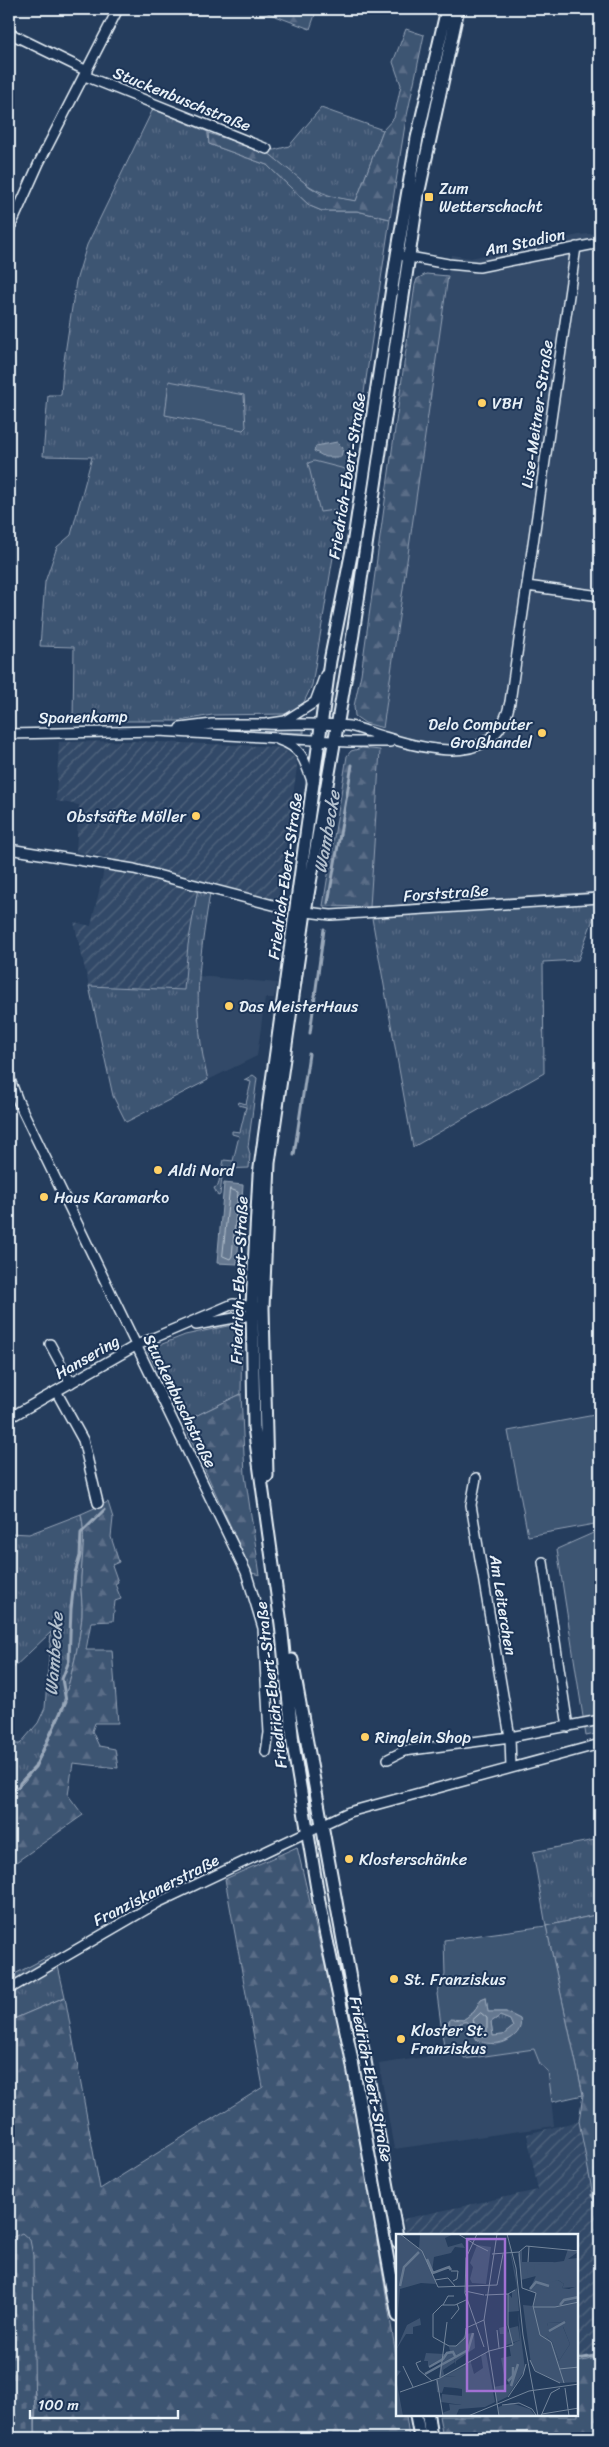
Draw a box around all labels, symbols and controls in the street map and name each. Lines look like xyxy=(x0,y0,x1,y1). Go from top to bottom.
street label: Stuckenbuschstraße xyxy=(109,58,255,140)
place label: Zum Wetterschacht xyxy=(439,174,543,221)
marker: Zum Wetterschacht xyxy=(423,191,435,203)
street label: Am Stadion xyxy=(481,219,568,265)
street label: Lise-Meitner-Straße xyxy=(512,338,562,490)
place label: VBH xyxy=(492,389,523,418)
street label: Friedrich-Ebert-Straße xyxy=(320,391,374,561)
marker: VBH xyxy=(476,397,488,409)
street label: Spanenkamp xyxy=(38,702,128,732)
place label: Delo Computer Großhandel xyxy=(428,710,533,757)
marker: Delo Computer Großhandel xyxy=(536,727,548,739)
water label: Wambecke xyxy=(304,786,350,876)
street label: Friedrich-Ebert-Straße xyxy=(259,791,311,961)
place label: Obstsäfte Möller xyxy=(67,802,187,831)
marker: Obstsäfte Möller xyxy=(190,810,202,822)
street label: Forststraße xyxy=(402,876,490,910)
place label: Das MeisterHaus xyxy=(239,992,359,1021)
marker: Das MeisterHaus xyxy=(223,1000,235,1012)
place label: Aldi Nord xyxy=(167,1156,236,1185)
marker: Aldi Nord xyxy=(152,1164,164,1176)
place label: Haus Karamarko xyxy=(54,1183,169,1212)
marker: Haus Karamarko xyxy=(38,1191,50,1203)
street label: Friedrich-Ebert-Straße xyxy=(222,1195,256,1365)
street label: Hansering xyxy=(49,1327,125,1387)
street label: Stuckenbuschstraße xyxy=(135,1329,225,1473)
street label: Am Leiterchen xyxy=(481,1552,525,1658)
street label: Friedrich-Ebert-Straße xyxy=(246,1600,296,1770)
water label: Wambecke xyxy=(35,1609,73,1696)
place label: Ringlein Shop xyxy=(375,1723,471,1752)
marker: Ringlein Shop xyxy=(359,1731,371,1743)
place label: Klosterschänke xyxy=(359,1845,467,1874)
street label: Franziskanerstraße xyxy=(88,1846,225,1934)
marker: Klosterschänke xyxy=(343,1853,355,1865)
place label: St. Franziskus xyxy=(404,1965,506,1994)
marker: St. Franziskus xyxy=(388,1973,400,1985)
street label: Friedrich-Ebert-Straße xyxy=(341,1994,401,2164)
place label: Kloster St. Franziskus xyxy=(411,2016,488,2063)
marker: Kloster St. Franziskus xyxy=(395,2033,407,2045)
inset map xyxy=(396,2234,579,2417)
scale bar xyxy=(30,2387,178,2419)
text: 100 m xyxy=(38,2392,79,2418)

